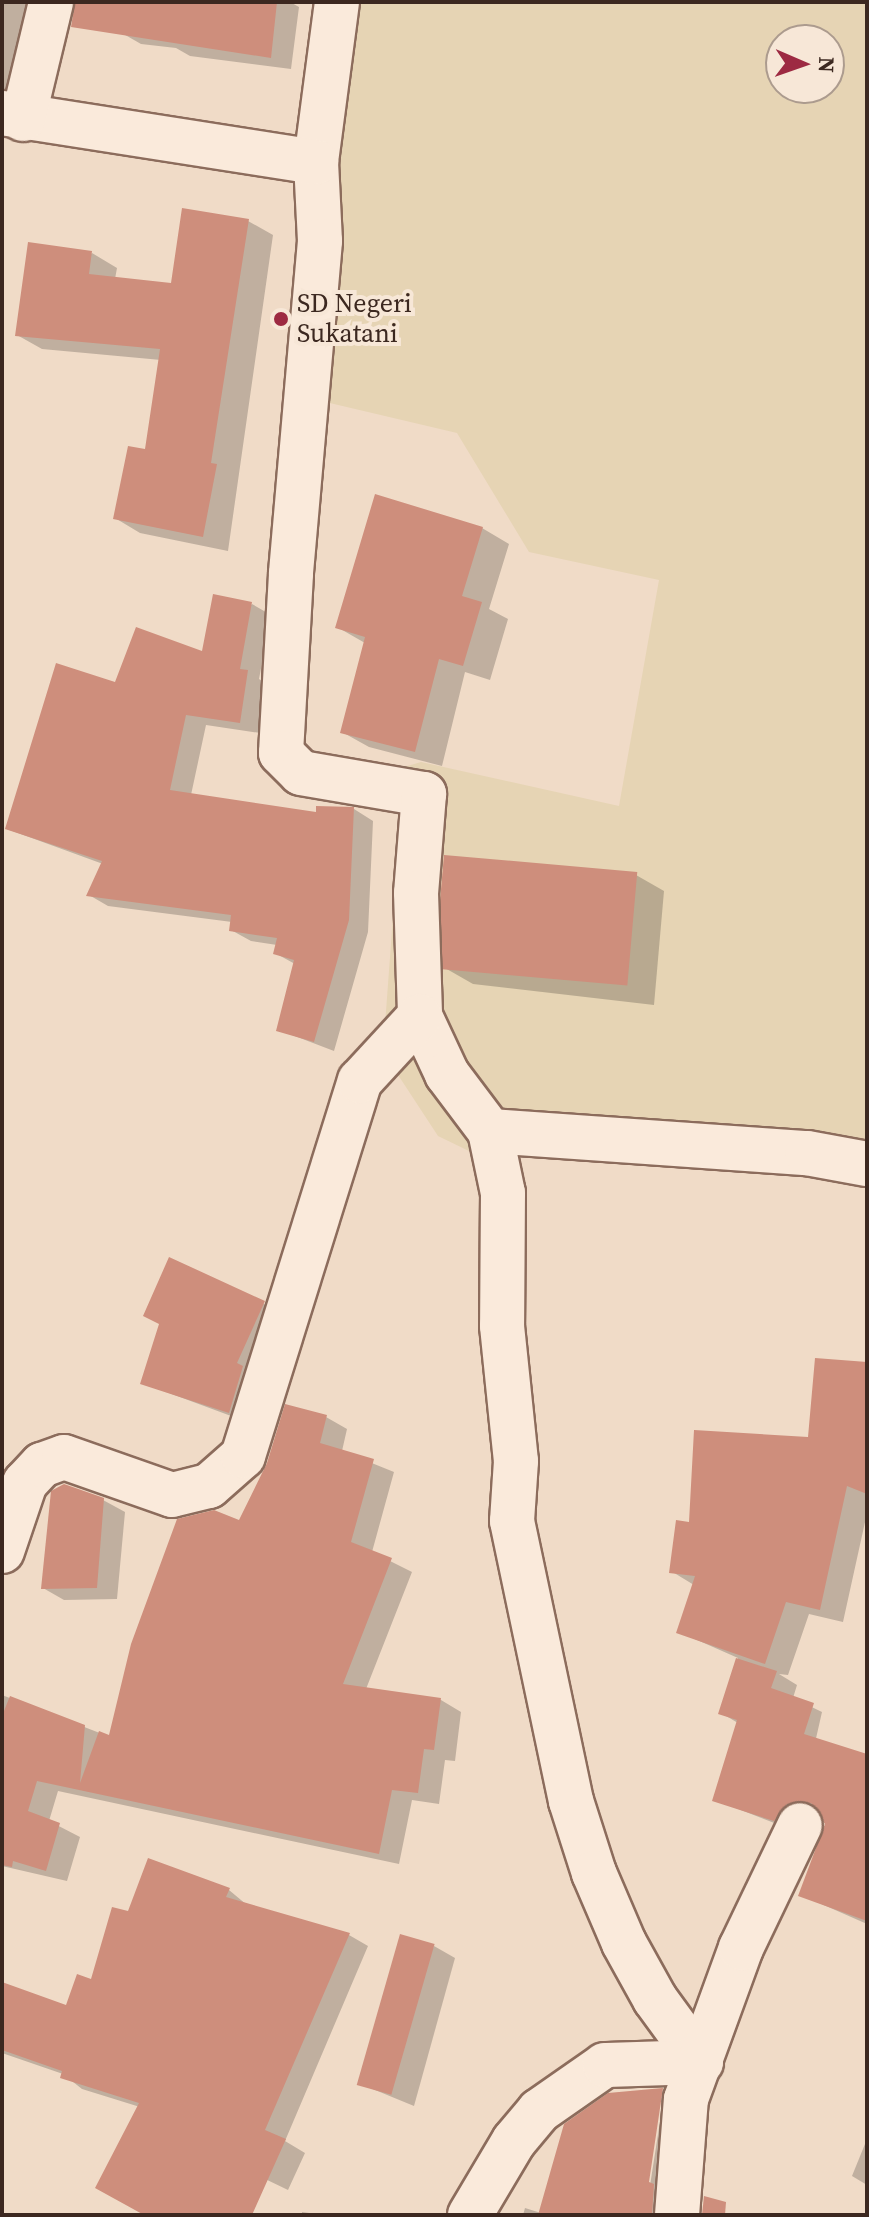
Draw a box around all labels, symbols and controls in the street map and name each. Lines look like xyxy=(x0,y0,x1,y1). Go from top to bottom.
north arrow xyxy=(765,24,845,104)
text: N xyxy=(812,56,842,73)
place label: SD Negeri Sukatani xyxy=(297,288,412,350)
marker: SD Negeri Sukatani xyxy=(272,310,290,328)

